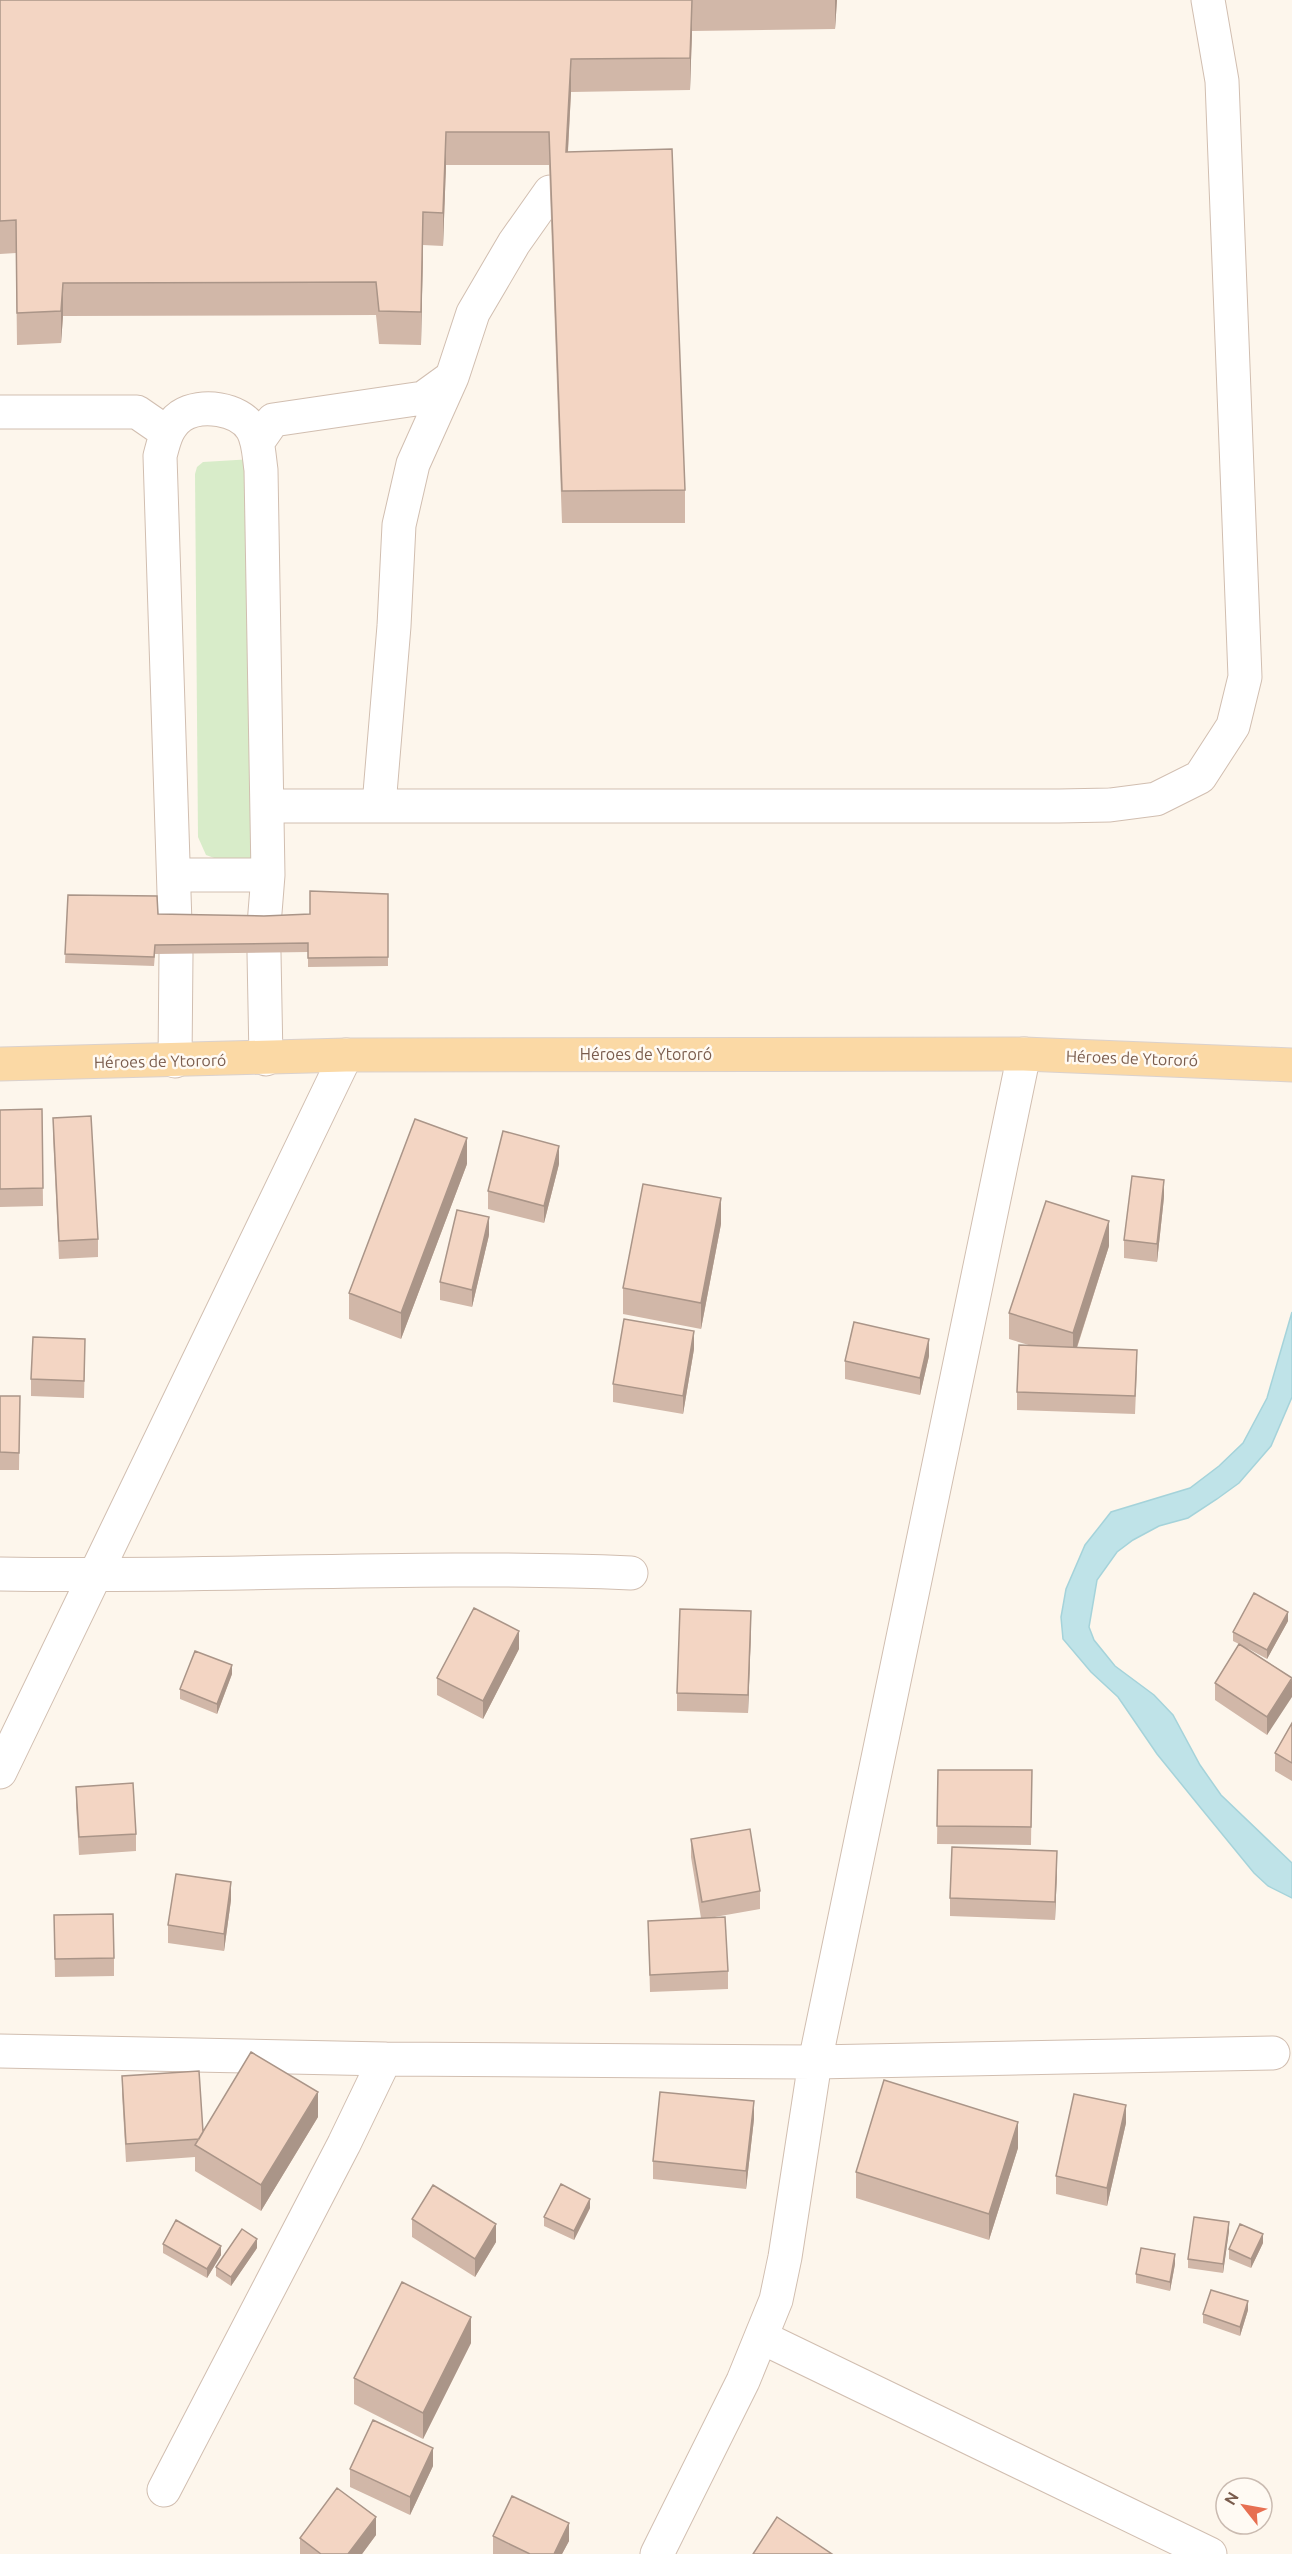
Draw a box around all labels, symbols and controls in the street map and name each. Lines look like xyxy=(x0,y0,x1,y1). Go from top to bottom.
street label: Héroes de Ytororó xyxy=(580,1045,712,1063)
street label: Héroes de Ytororó xyxy=(1066,1047,1198,1069)
street label: Héroes de Ytororó xyxy=(94,1051,226,1071)
north arrow xyxy=(1214,2476,1274,2536)
text: N xyxy=(1220,2489,1242,2508)

